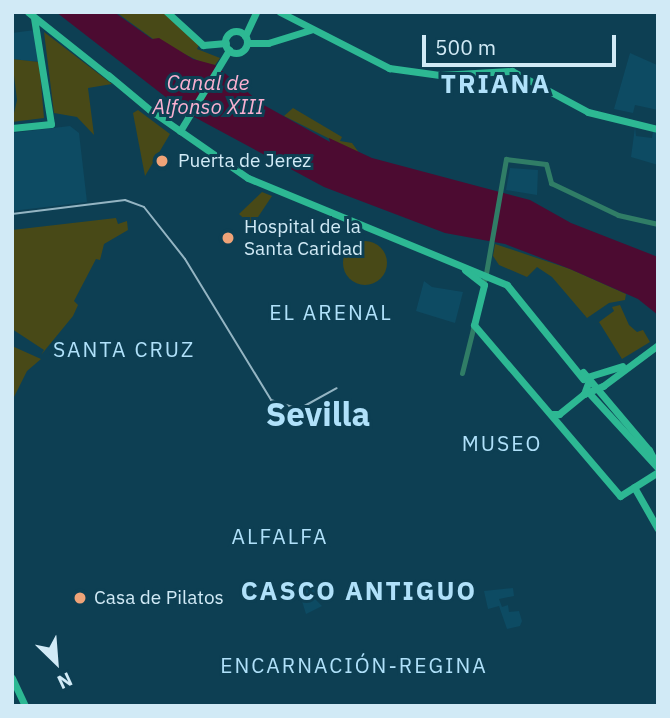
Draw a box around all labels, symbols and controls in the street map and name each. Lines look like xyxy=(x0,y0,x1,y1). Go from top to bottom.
scale bar xyxy=(425,21,619,65)
text: 500 m xyxy=(435,33,496,61)
district label: TRIANA xyxy=(442,68,550,100)
water label: Canal de Alfonso XIII xyxy=(152,69,264,119)
place label: Puerta de Jerez xyxy=(178,150,311,172)
marker: Puerta de Jerez xyxy=(152,151,172,171)
place label: Hospital de la Santa Caridad xyxy=(244,216,363,260)
marker: Hospital de la Santa Caridad xyxy=(218,228,238,248)
district label: EL ARENAL xyxy=(270,299,392,325)
district label: SANTA CRUZ xyxy=(54,336,194,362)
district label: Sevilla xyxy=(266,394,370,434)
district label: MUSEO xyxy=(462,430,542,456)
district label: ALFALFA xyxy=(232,523,328,549)
district label: CASCO ANTIGUO xyxy=(242,575,476,607)
place label: Casa de Pilatos xyxy=(94,587,224,609)
marker: Casa de Pilatos xyxy=(72,590,88,606)
north arrow xyxy=(21,627,91,697)
district label: ENCARNACIÓN-REGINA xyxy=(222,652,486,678)
text: N xyxy=(54,667,76,695)

